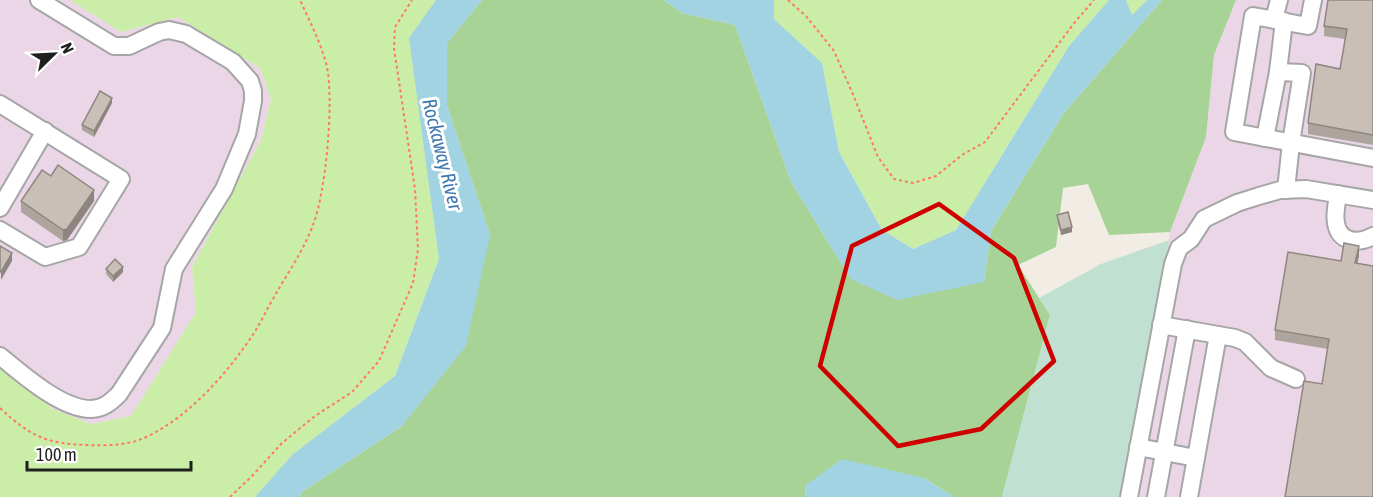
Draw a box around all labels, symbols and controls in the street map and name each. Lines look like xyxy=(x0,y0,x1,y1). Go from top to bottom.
north arrow xyxy=(24,24,84,84)
text: N xyxy=(58,40,78,56)
water label: Rockaway River xyxy=(418,96,468,213)
scale bar xyxy=(27,434,190,472)
text: 100 m xyxy=(36,444,77,465)

